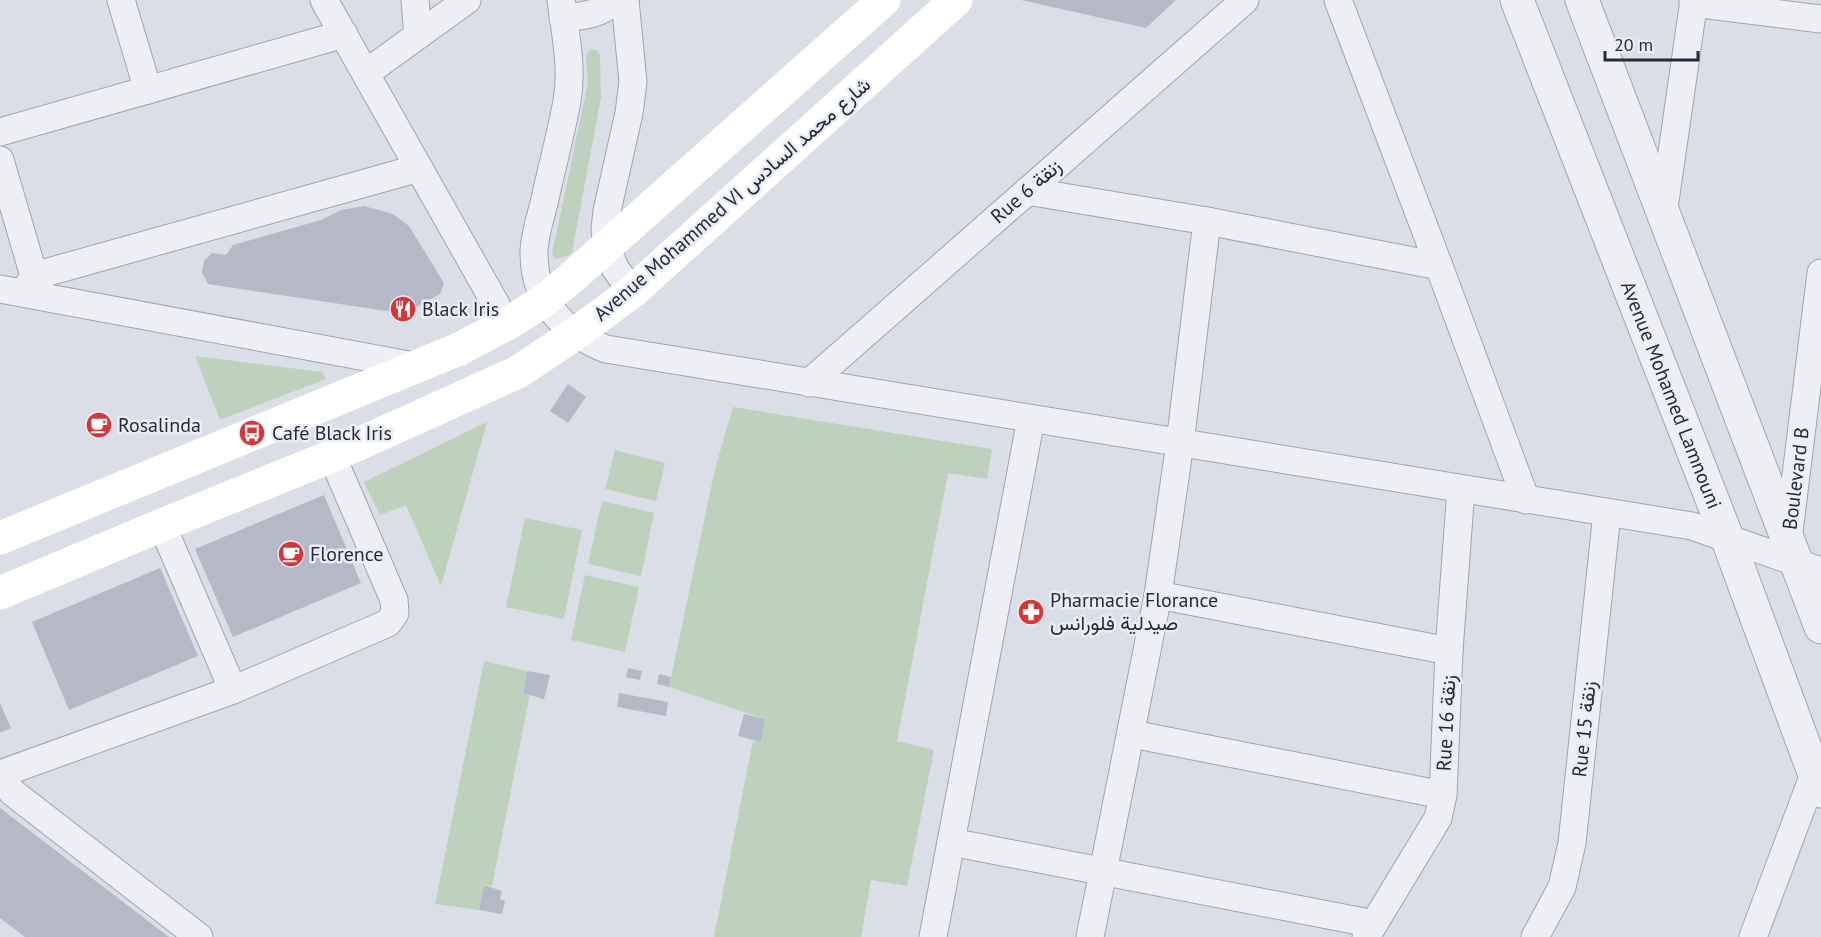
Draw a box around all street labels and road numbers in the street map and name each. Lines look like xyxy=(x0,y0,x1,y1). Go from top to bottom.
street label: Avenue Mohammed VI شارع محمد السادس xyxy=(588,71,877,327)
street label: Rue 6 زنقة xyxy=(985,153,1067,229)
street label: Avenue Mohamed Lamnouni xyxy=(1615,277,1728,513)
street label: Boulevard B xyxy=(1776,426,1815,531)
street label: Rue 16 زنقة xyxy=(1430,674,1462,772)
street label: Rue 15 زنقة xyxy=(1566,680,1602,778)

